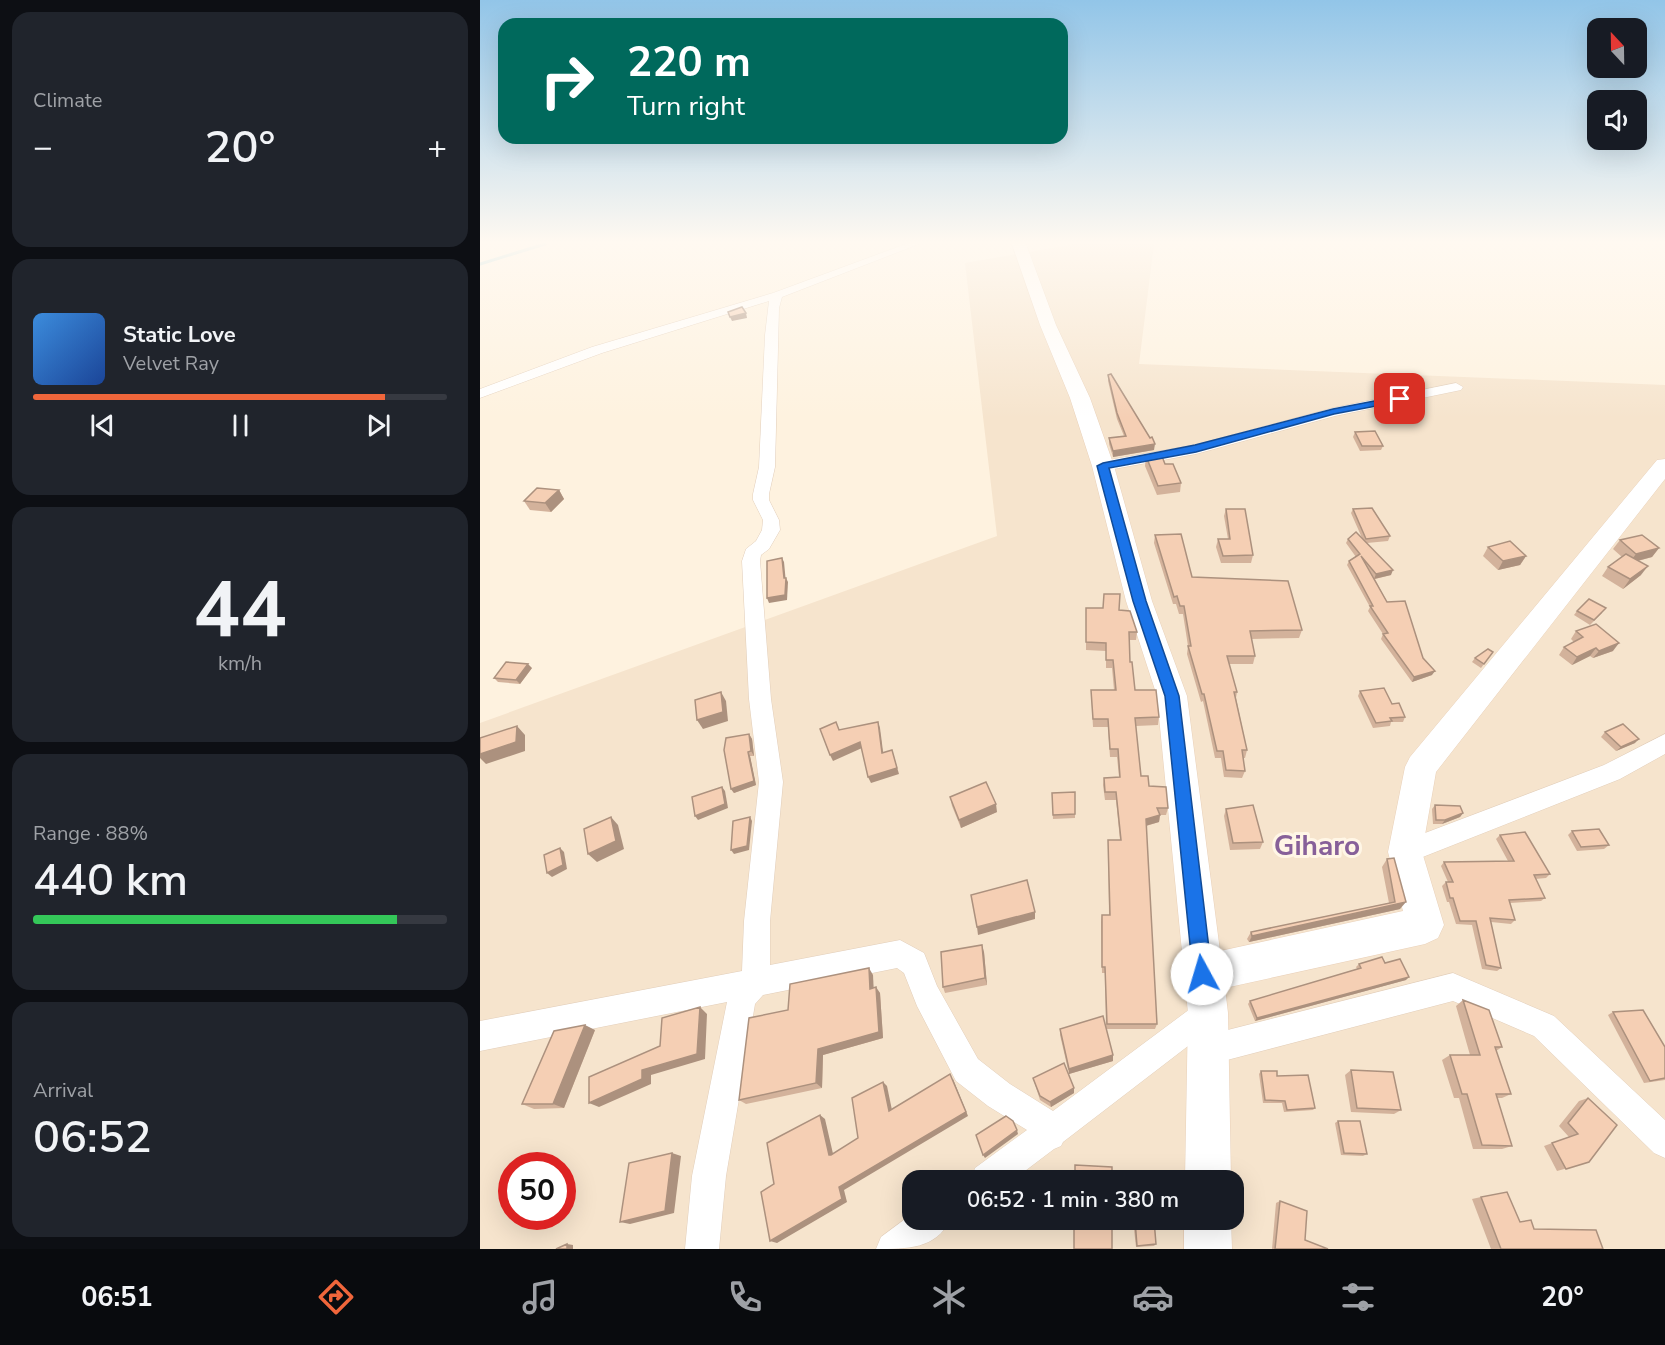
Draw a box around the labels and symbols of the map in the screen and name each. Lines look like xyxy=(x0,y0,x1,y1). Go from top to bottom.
north arrow xyxy=(1587,18,1647,78)
pin xyxy=(1374,373,1425,424)
district label: Giharo xyxy=(1274,827,1360,865)
position arrow xyxy=(1170,942,1234,1006)
speed limit sign: 50 xyxy=(498,1152,576,1230)

